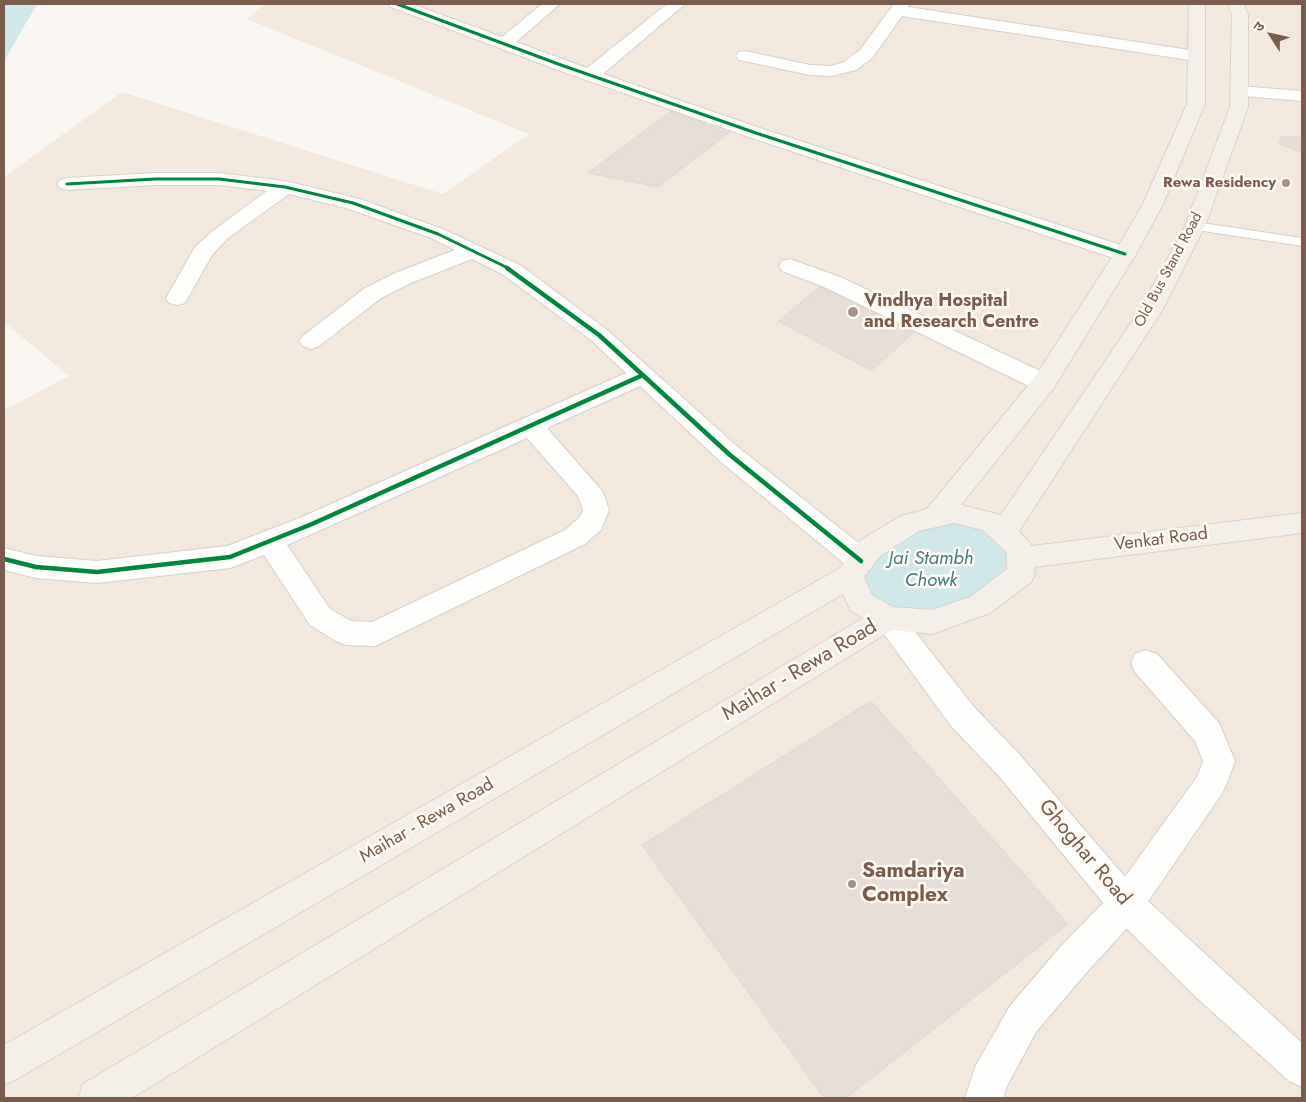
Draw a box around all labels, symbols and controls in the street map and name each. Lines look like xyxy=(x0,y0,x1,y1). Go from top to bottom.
north arrow xyxy=(1246,10,1296,60)
text: उ xyxy=(1248,17,1269,35)
place label: Rewa Residency xyxy=(1163,174,1276,192)
marker: Rewa Residency xyxy=(1280,177,1292,189)
street label: Old Bus Stand Road xyxy=(1131,210,1207,330)
place label: Vindhya Hospital and Research Centre xyxy=(864,291,1039,334)
marker: Vindhya Hospital and Research Centre xyxy=(846,305,860,319)
street label: Venkat Road xyxy=(1113,524,1209,556)
water label: Jai Stambh Chowk xyxy=(888,548,974,592)
street label: Maihar - Rewa Road xyxy=(718,615,882,727)
street label: Maihar - Rewa Road xyxy=(356,774,498,868)
street label: Ghoghar Road xyxy=(1032,795,1136,911)
place label: Samdariya Complex xyxy=(862,859,965,909)
marker: Samdariya Complex xyxy=(846,878,858,890)

